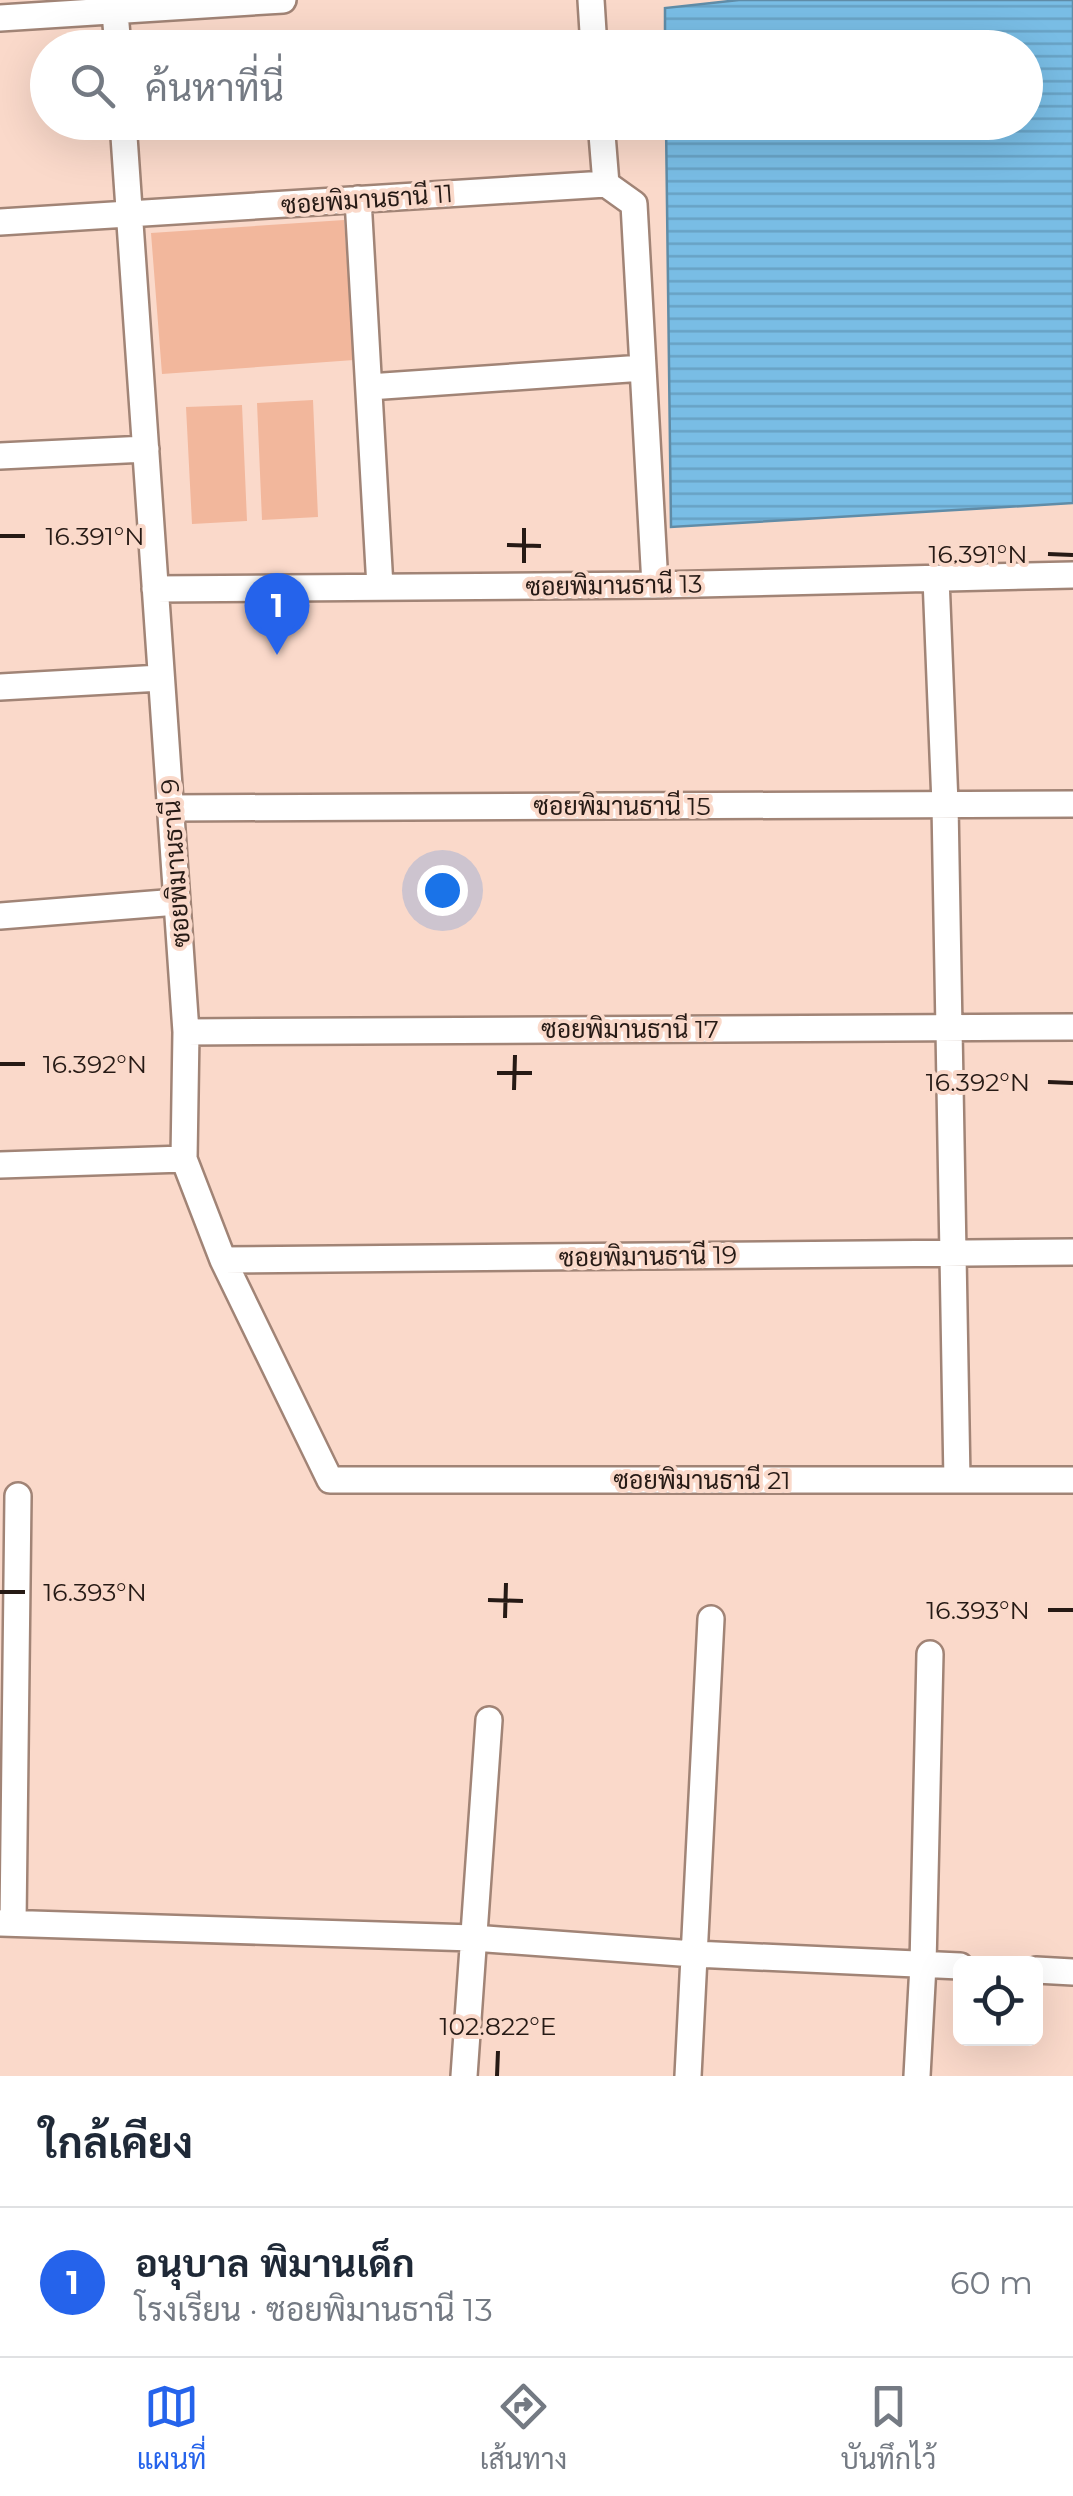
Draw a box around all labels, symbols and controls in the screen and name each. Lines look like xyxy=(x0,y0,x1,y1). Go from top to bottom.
search box xyxy=(30,30,1043,140)
icon: search xyxy=(65,58,120,113)
text: ค้นหาที่นี่ xyxy=(145,64,284,111)
street label: ซอยพิมานธานี 11 xyxy=(280,177,454,220)
text: 16.391°N xyxy=(45,521,145,551)
text: 16.391°N xyxy=(928,539,1028,569)
street label: ซอยพิมานธานี 13 xyxy=(525,567,703,602)
pin: 1 xyxy=(244,572,310,655)
street label: ซอยพิมานธานี 9 xyxy=(153,778,196,948)
street label: ซอยพิมานธานี 15 xyxy=(533,790,711,821)
your location xyxy=(417,865,468,916)
street label: ซอยพิมานธานี 17 xyxy=(541,1013,719,1044)
text: 16.392°N xyxy=(43,1049,147,1079)
text: 16.392°N xyxy=(926,1067,1030,1097)
street label: ซอยพิมานธานี 19 xyxy=(559,1238,737,1273)
street label: ซอยพิมานธานี 21 xyxy=(613,1464,791,1495)
text: 16.393°N xyxy=(43,1577,147,1607)
text: 16.393°N xyxy=(926,1595,1030,1625)
map controls xyxy=(953,1956,1043,2046)
button: locate xyxy=(953,1956,1043,2046)
text: 102.822°E xyxy=(439,2011,557,2041)
text: ใกล้เคียง xyxy=(40,2117,193,2169)
text: อนุบาล พิมานเด็ก xyxy=(135,2240,415,2287)
text: 1 xyxy=(66,2263,79,2302)
text: 60 m xyxy=(950,2263,1033,2302)
text: โรงเรียน · ซอยพิมานธานี 13 xyxy=(135,2290,493,2329)
tab: แผนที่ xyxy=(137,2379,207,2476)
tab: เส้นทาง xyxy=(480,2379,567,2476)
tab: บันทึกไว้ xyxy=(841,2379,936,2476)

